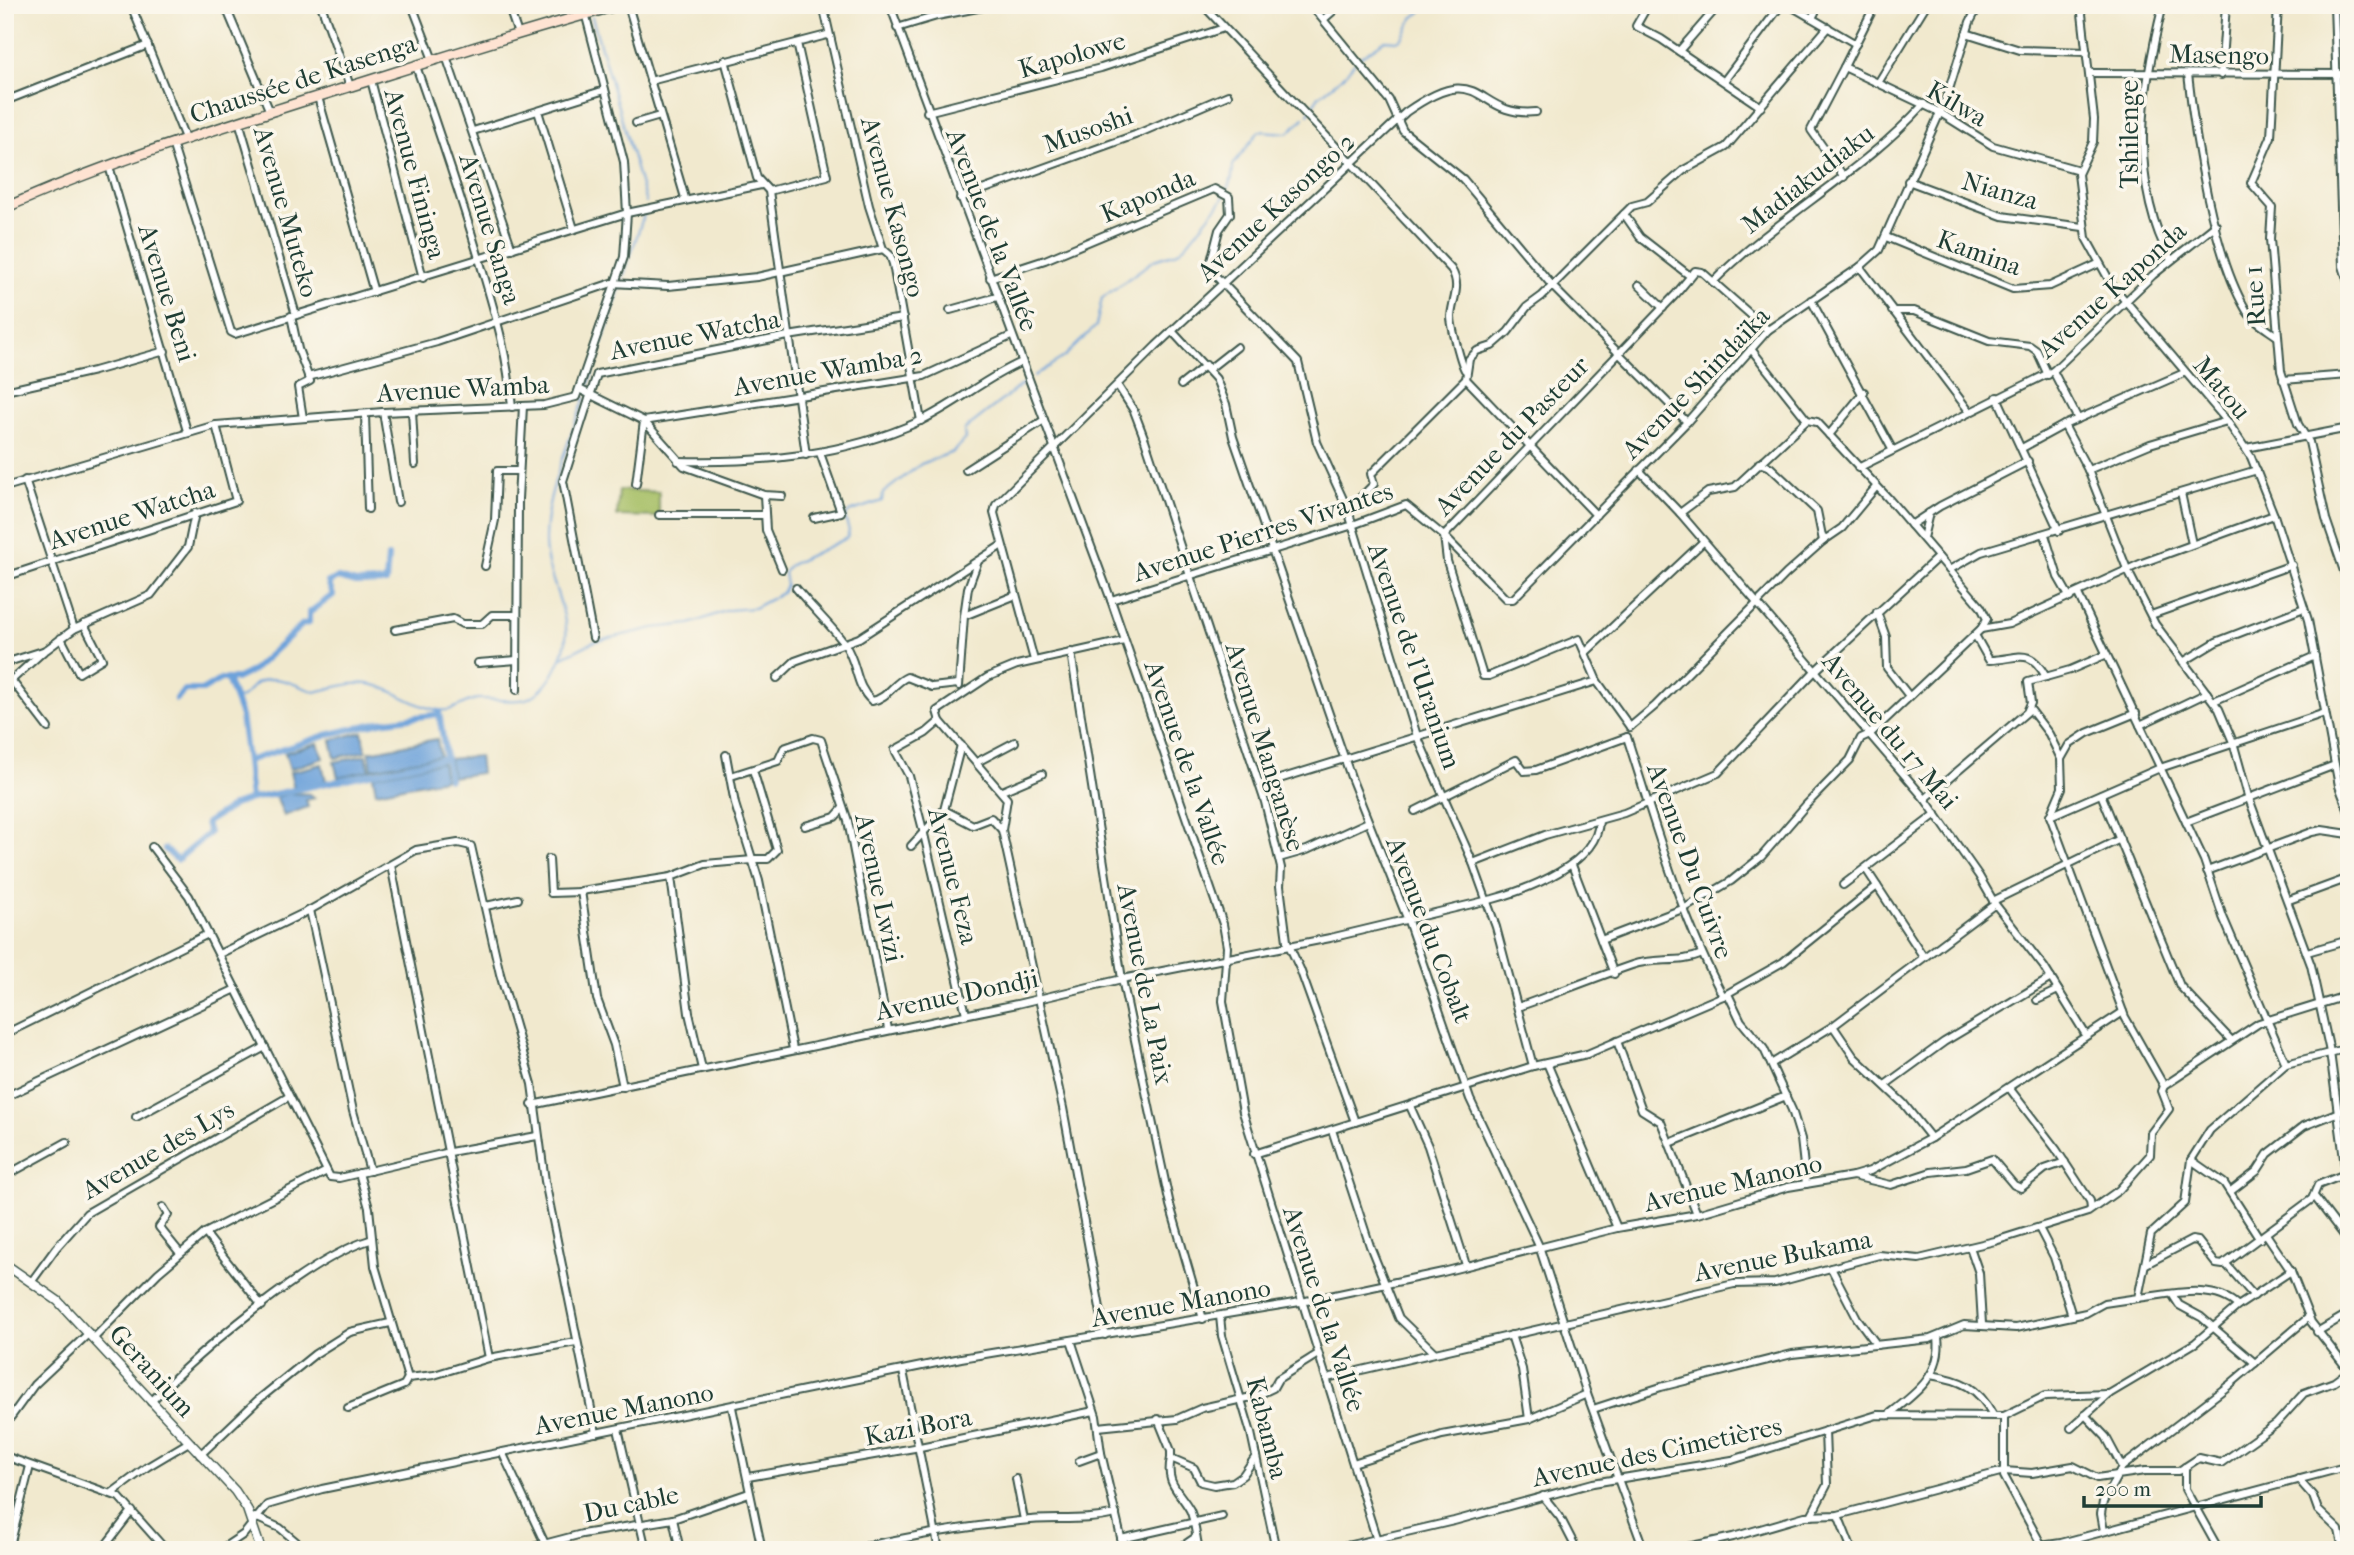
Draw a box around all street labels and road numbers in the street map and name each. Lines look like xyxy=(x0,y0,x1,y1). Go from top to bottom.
street label: Kapolowe xyxy=(1015,25,1129,85)
street label: Chaussée de Kasenga xyxy=(186,27,421,130)
street label: Masengo xyxy=(2169,39,2269,71)
street label: Kilwa xyxy=(1921,74,1994,134)
street label: Tshilenge xyxy=(2114,79,2145,188)
street label: Avenue Fininga xyxy=(377,85,453,263)
street label: Musoshi xyxy=(1039,99,1137,160)
street label: Avenue Kasongo xyxy=(854,112,932,301)
street label: Madiakudiaku xyxy=(1736,117,1881,240)
street label: Avenue Muteko xyxy=(247,122,325,301)
street label: Avenue de la Vallée xyxy=(939,124,1045,336)
street label: Avenue Kasongo 2 xyxy=(1190,126,1361,289)
street label: Avenue Sanga xyxy=(452,149,528,309)
street label: Kaponda xyxy=(1096,162,1201,230)
street label: Nianza xyxy=(1958,165,2043,217)
street label: Avenue Kaponda xyxy=(2031,215,2193,365)
street label: Avenue Beni xyxy=(131,220,203,366)
street label: Kamina xyxy=(1933,223,2026,283)
street label: Rue 1 xyxy=(2237,265,2273,327)
street label: Avenue Shindaïka xyxy=(1615,300,1777,466)
street label: Avenue Watcha xyxy=(606,303,784,367)
street label: Avenue Wamba 2 xyxy=(730,339,925,403)
street label: Avenue du Pasteur xyxy=(1428,350,1596,523)
street label: Matou xyxy=(2187,350,2257,426)
street label: Avenue Wamba xyxy=(375,369,551,409)
street label: Avenue Watcha xyxy=(44,473,220,557)
street label: Avenue Pierres Vivantes xyxy=(1128,475,1397,589)
street label: Avenue de l'Uranium xyxy=(1360,538,1467,773)
street label: Avenue Manganèse xyxy=(1218,638,1312,855)
street label: Avenue du 17 Mai xyxy=(1815,646,1965,816)
street label: Avenue de la Vallée xyxy=(1137,656,1237,869)
street label: Avenue Du Cuivre xyxy=(1640,758,1740,963)
street label: Avenue Feza xyxy=(921,803,985,948)
street label: Avenue Lwizi xyxy=(848,810,910,965)
street label: Avenue du Cobalt xyxy=(1379,832,1479,1028)
street label: Avenue de La Paix xyxy=(1110,880,1180,1088)
street label: Avenue Dondji xyxy=(872,963,1042,1028)
street label: Avenue des Lys xyxy=(76,1094,239,1206)
street label: Avenue Manono xyxy=(1640,1147,1825,1219)
street label: Avenue de la Vallée xyxy=(1276,1201,1372,1416)
street label: Avenue Bukama xyxy=(1691,1223,1875,1289)
street label: Avenue Manono xyxy=(1088,1272,1273,1334)
street label: Geranium xyxy=(103,1319,202,1424)
street label: Kabamba xyxy=(1239,1374,1295,1483)
street label: Avenue Manono xyxy=(531,1376,716,1442)
street label: Kazi Bora xyxy=(862,1401,975,1453)
street label: Avenue des Cimetières xyxy=(1529,1410,1784,1494)
street label: Du cable xyxy=(580,1479,682,1529)

